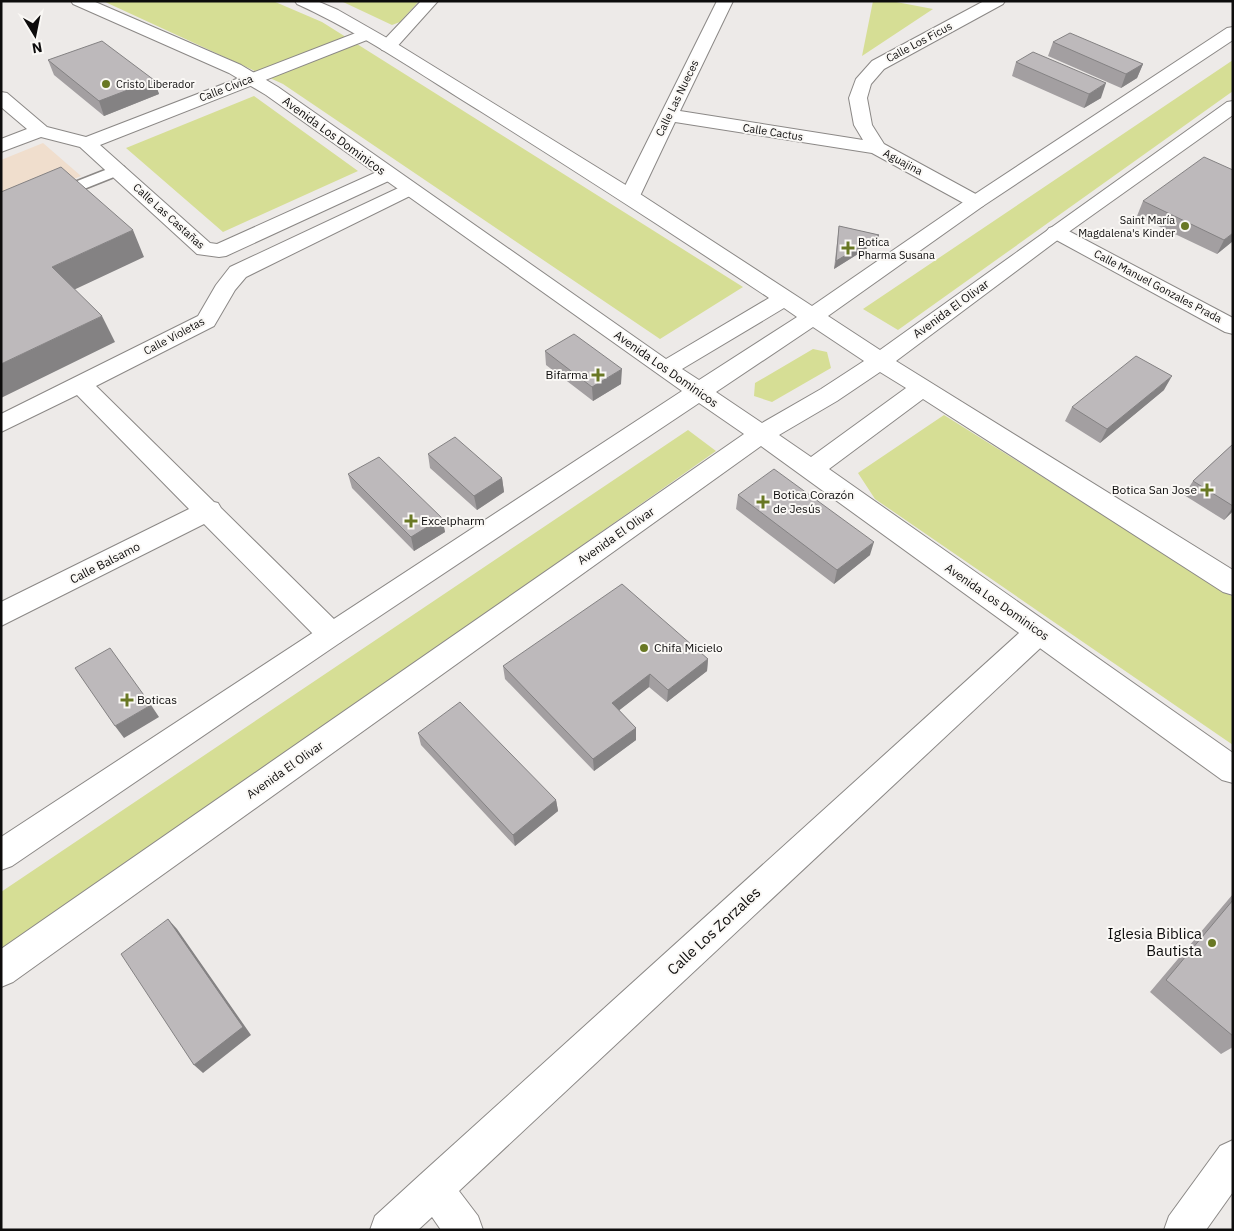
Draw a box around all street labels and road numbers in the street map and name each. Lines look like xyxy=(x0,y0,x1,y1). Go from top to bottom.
street label: Calle Los Ficus xyxy=(884,19,954,65)
street label: Calle Las Nueces xyxy=(652,57,702,139)
street label: Calle Civica xyxy=(197,71,255,105)
street label: Avenida Los Dominicos xyxy=(280,93,389,178)
street label: Calle Cactus xyxy=(742,120,804,144)
street label: Aguajina xyxy=(881,146,925,178)
street label: Calle Las Castañas xyxy=(130,180,208,252)
street label: Calle Manuel Gonzales Prada xyxy=(1092,246,1224,326)
street label: Avenida El Olivar xyxy=(910,276,992,341)
street label: Calle Violetas xyxy=(141,314,207,358)
street label: Avenida Los Dominicos xyxy=(611,327,721,410)
street label: Avenida El Olivar xyxy=(574,503,657,568)
street label: Calle Balsamo xyxy=(67,538,143,587)
street label: Avenida Los Dominicos xyxy=(942,560,1052,643)
street label: Avenida El Olivar xyxy=(243,737,326,802)
street label: Calle Los Zorzales xyxy=(663,882,764,979)

